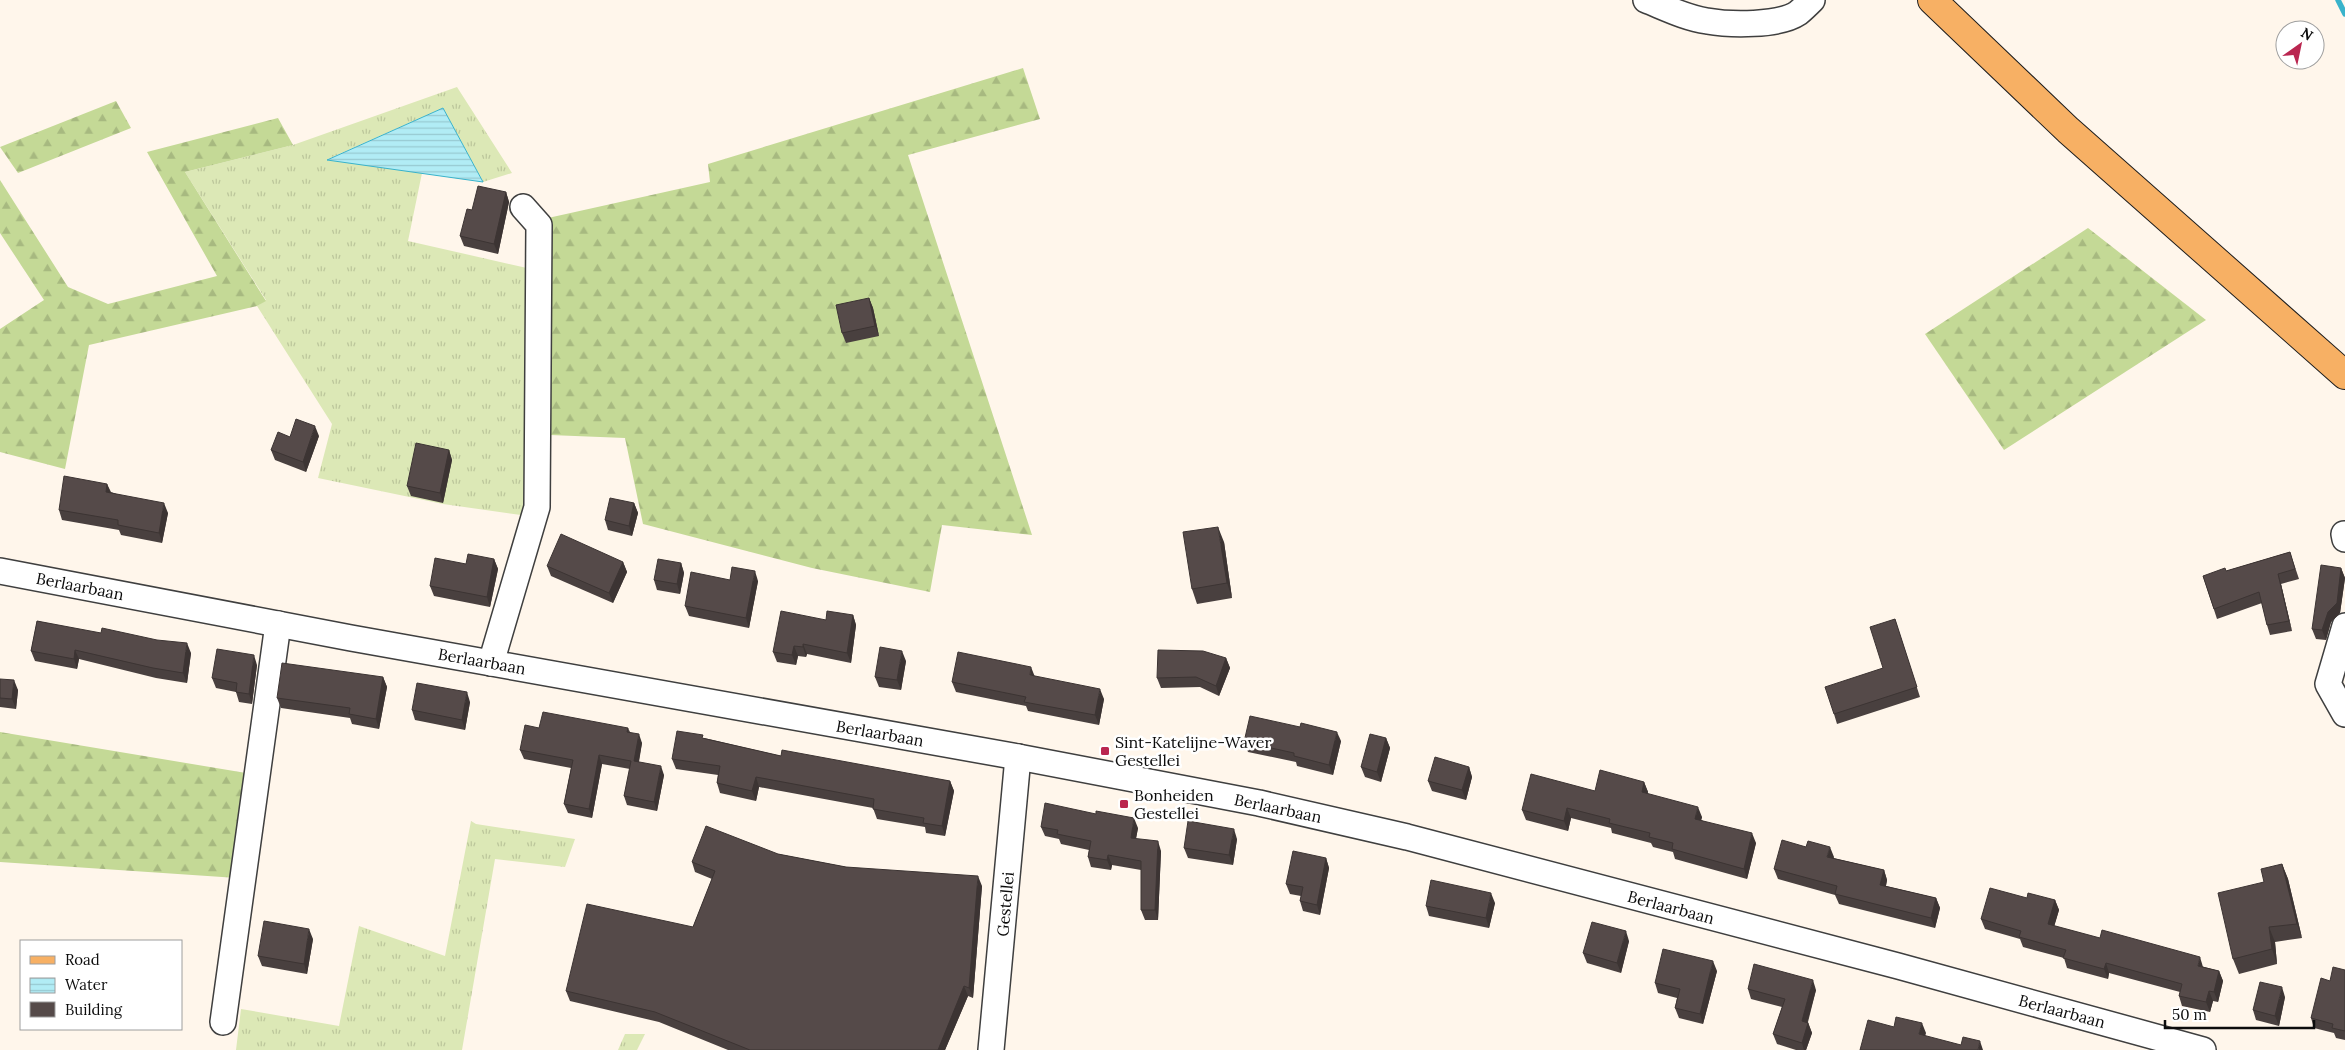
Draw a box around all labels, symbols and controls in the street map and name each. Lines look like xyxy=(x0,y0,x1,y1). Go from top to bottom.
north arrow xyxy=(2275,20,2325,70)
text: N xyxy=(2298,24,2317,45)
street label: Berlaarbaan xyxy=(35,568,126,604)
street label: Berlaarbaan xyxy=(437,643,528,679)
street label: Berlaarbaan xyxy=(835,715,926,751)
place label: Sint-Katelijne-Waver Gestellei xyxy=(1115,732,1272,770)
marker: Sint-Katelijne-Waver Gestellei xyxy=(1099,745,1111,757)
place label: Bonheiden Gestellei xyxy=(1134,785,1214,823)
street label: Berlaarbaan xyxy=(1233,789,1324,827)
marker: Bonheiden Gestellei xyxy=(1118,798,1130,810)
street label: Gestellei xyxy=(992,871,1018,937)
street label: Berlaarbaan xyxy=(1626,886,1717,928)
legend xyxy=(20,940,182,1030)
text: Road xyxy=(65,950,100,969)
text: Water xyxy=(65,975,108,994)
street label: Berlaarbaan xyxy=(2017,990,2108,1032)
scale bar xyxy=(2165,998,2314,1030)
text: Building xyxy=(65,1000,123,1019)
text: 50 m xyxy=(2172,1005,2207,1024)

